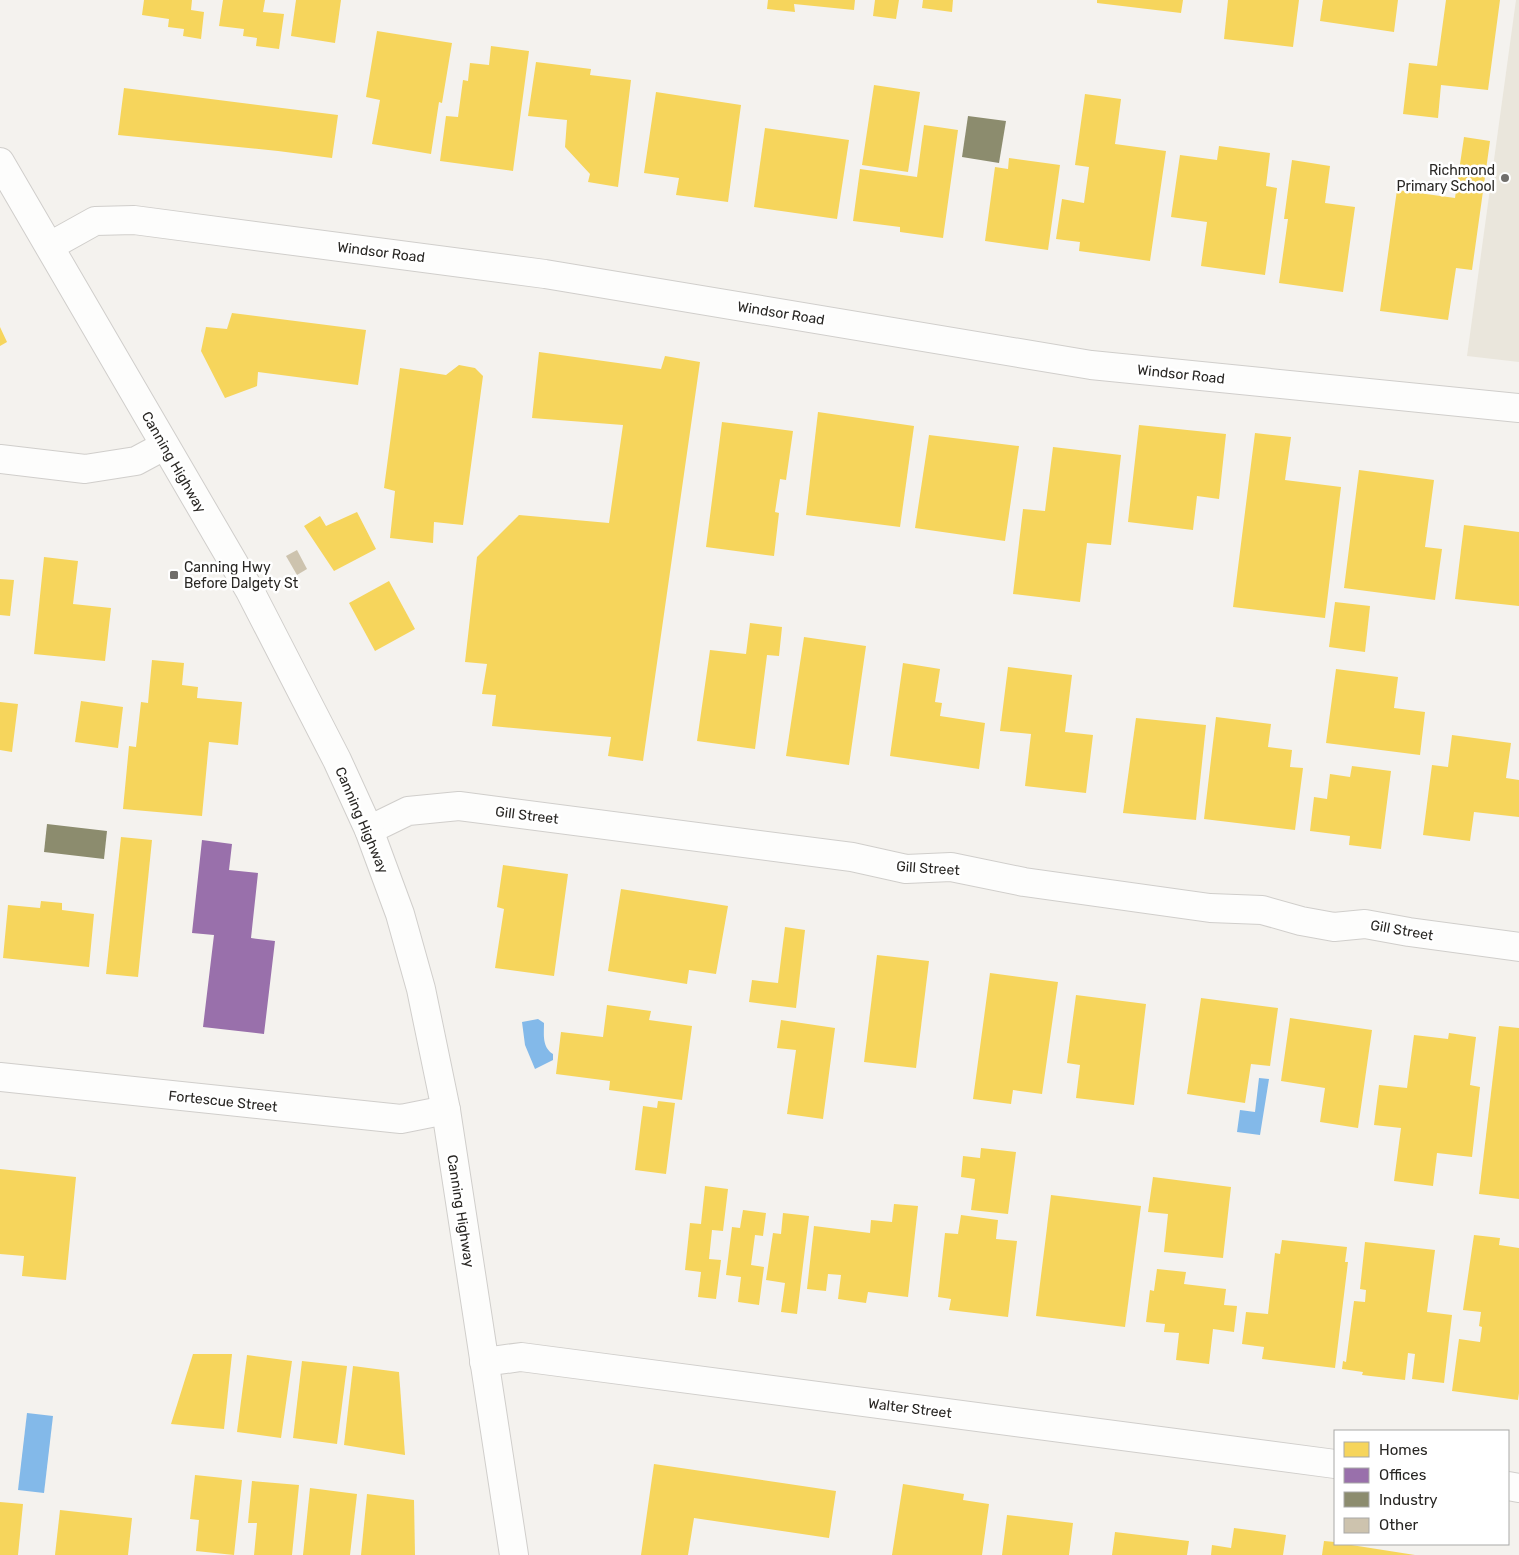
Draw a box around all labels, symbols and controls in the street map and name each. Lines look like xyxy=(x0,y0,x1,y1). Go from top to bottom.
place label: Richmond Primary School xyxy=(1397,162,1495,195)
marker: Richmond Primary School xyxy=(1499,172,1511,184)
street label: Windsor Road xyxy=(336,239,426,266)
street label: Windsor Road xyxy=(736,298,826,329)
street label: Windsor Road xyxy=(1136,361,1226,388)
street label: Canning Highway xyxy=(138,409,210,516)
place label: Canning Hwy Before Dalgety St xyxy=(184,559,299,592)
marker: Canning Hwy Before Dalgety St xyxy=(168,569,180,581)
street label: Canning Highway xyxy=(331,764,392,876)
street label: Gill Street xyxy=(494,803,560,828)
street label: Gill Street xyxy=(896,858,961,879)
street label: Gill Street xyxy=(1369,917,1435,944)
street label: Fortescue Street xyxy=(167,1087,279,1116)
street label: Canning Highway xyxy=(443,1153,478,1269)
street label: Walter Street xyxy=(867,1395,953,1422)
legend xyxy=(1334,1430,1509,1545)
text: Homes xyxy=(1379,1441,1428,1459)
text: Offices xyxy=(1379,1466,1427,1484)
text: Industry xyxy=(1379,1491,1438,1509)
text: Other xyxy=(1379,1516,1419,1534)

